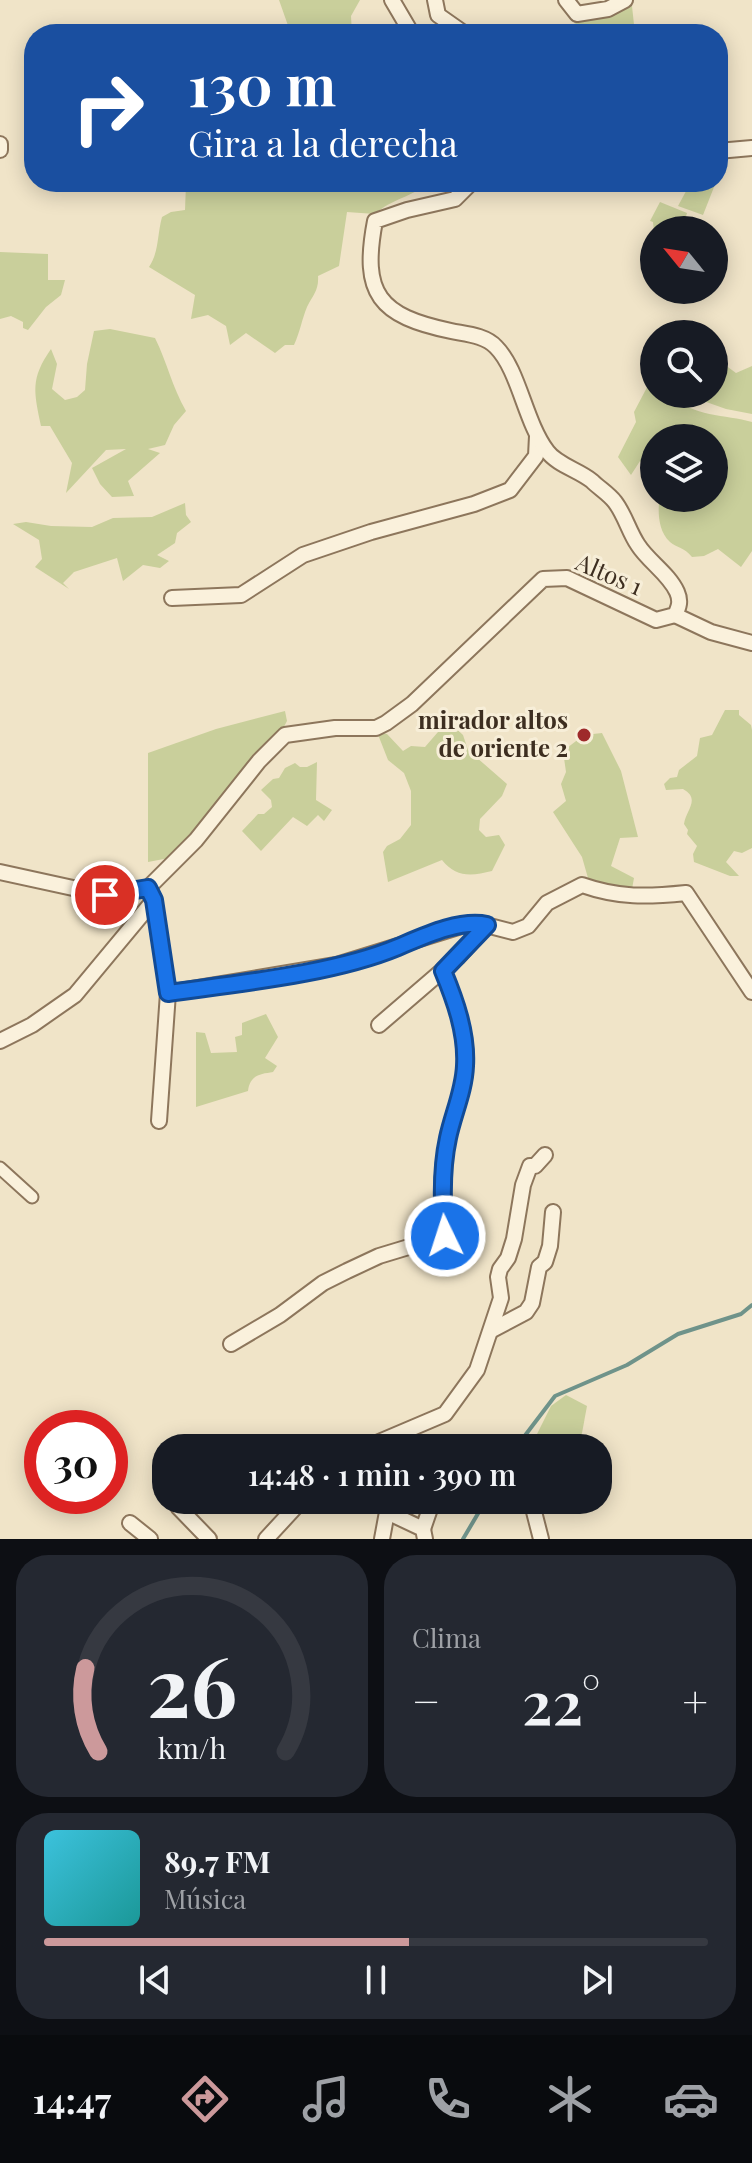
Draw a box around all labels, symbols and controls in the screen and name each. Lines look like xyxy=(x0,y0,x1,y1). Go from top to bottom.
text: 130 m xyxy=(188,46,336,121)
icon: right xyxy=(56,56,160,160)
text: Gira a la derecha xyxy=(188,118,458,166)
north arrow xyxy=(640,216,728,304)
map controls xyxy=(640,216,728,512)
button: search xyxy=(640,320,728,408)
button: layers xyxy=(640,424,728,512)
street label: Altos 1 xyxy=(571,545,648,601)
place label: mirador altos de oriente 2 xyxy=(418,703,568,763)
marker: mirador altos de oriente 2 xyxy=(575,726,593,744)
pin xyxy=(71,861,139,929)
icon: arrive xyxy=(83,873,127,917)
position arrow xyxy=(403,1194,487,1278)
speed limit sign: 30 xyxy=(24,1410,128,1514)
text: 14:48 · 1 min · 390 m xyxy=(248,1454,516,1494)
text: Clima xyxy=(412,1620,481,1655)
text: 26 xyxy=(147,1628,237,1739)
text: 22° xyxy=(522,1660,601,1740)
text: − xyxy=(412,1670,440,1729)
text: + xyxy=(682,1670,708,1729)
text: km/h xyxy=(158,1728,226,1766)
text: 89.7 FM xyxy=(164,1841,271,1881)
text: Música xyxy=(164,1881,246,1916)
icon: previous xyxy=(133,1958,177,2002)
icon: pause xyxy=(354,1958,398,2002)
icon: next xyxy=(575,1958,619,2002)
icon: directions xyxy=(177,2071,233,2127)
icon: music xyxy=(298,2071,354,2127)
icon: phone xyxy=(420,2071,476,2127)
icon: climate xyxy=(542,2071,598,2127)
icon: car xyxy=(663,2071,719,2127)
text: 14:47 xyxy=(33,2075,111,2123)

